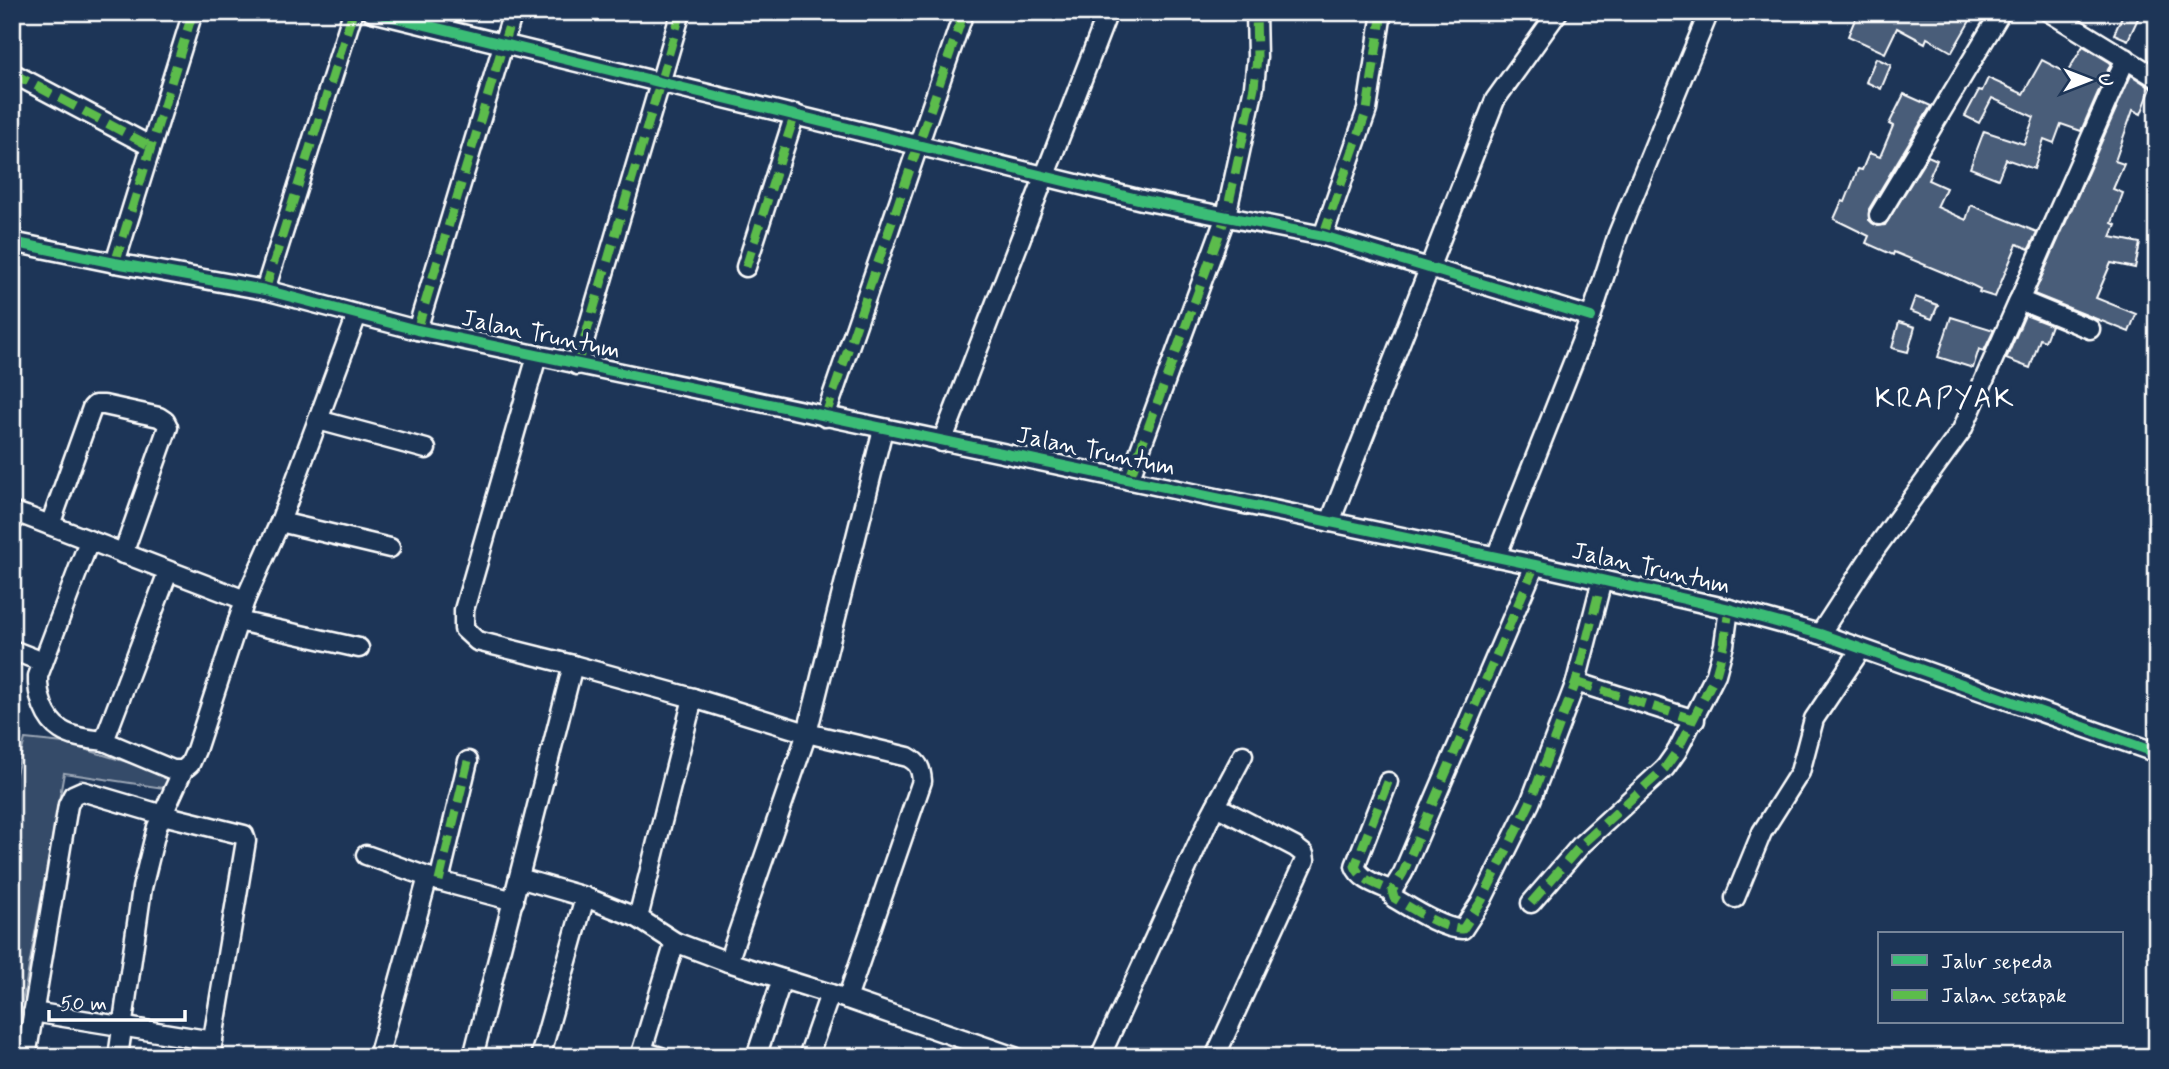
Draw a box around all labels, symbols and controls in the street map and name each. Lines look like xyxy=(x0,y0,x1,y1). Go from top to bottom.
north arrow xyxy=(2054,46,2124,116)
text: U xyxy=(2092,74,2117,86)
street label: Jalan Truntum xyxy=(459,303,623,367)
district label: KRAPYAK xyxy=(1875,381,2015,418)
street label: Jalan Truntum xyxy=(1014,420,1178,484)
street label: Jalan Truntum xyxy=(1569,536,1733,602)
legend xyxy=(1878,932,2124,1024)
text: Jalur sepeda xyxy=(1941,948,2052,976)
scale bar xyxy=(49,978,186,1022)
text: Jalan setapak xyxy=(1941,982,2067,1010)
text: 50 m xyxy=(60,990,107,1018)

